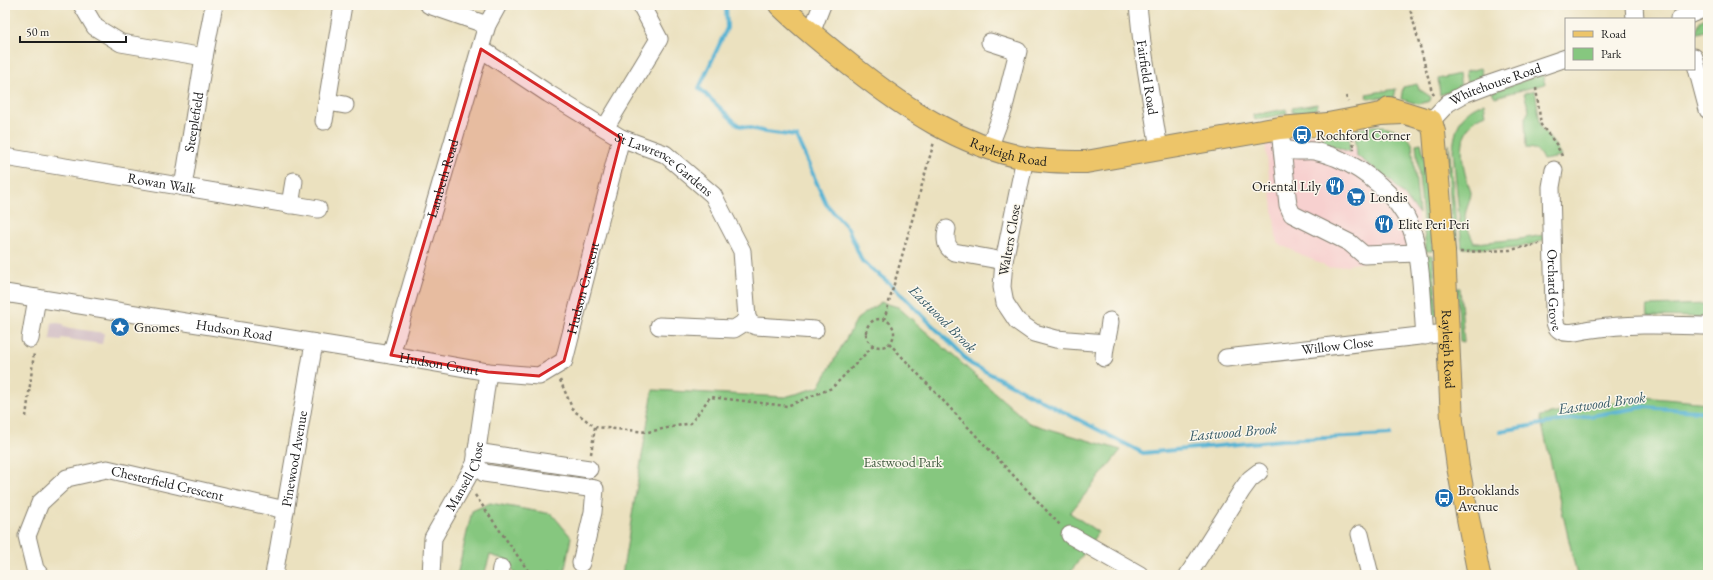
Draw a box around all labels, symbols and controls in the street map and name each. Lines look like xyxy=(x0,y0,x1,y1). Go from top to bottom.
scale bar xyxy=(20,18,126,44)
legend xyxy=(1565,18,1695,70)
text: 50 m xyxy=(26,24,50,40)
text: Road xyxy=(1601,26,1627,42)
street label: Fairfield Road xyxy=(1133,38,1163,117)
text: Park xyxy=(1601,46,1622,62)
street label: Whitehouse Road xyxy=(1446,58,1544,110)
street label: Steeplefield xyxy=(180,89,207,153)
bus stop icon: Rochford Corner xyxy=(1291,124,1313,146)
place label: Rochford Corner xyxy=(1316,126,1411,144)
street label: St Lawrence Gardens xyxy=(612,127,717,201)
street label: Rayleigh Road xyxy=(967,133,1049,170)
street label: Lambeth Road xyxy=(422,136,463,220)
street label: Rowan Walk xyxy=(126,169,198,198)
restaurant icon: Oriental Lily xyxy=(1324,175,1346,197)
place label: Oriental Lily xyxy=(1252,177,1322,195)
supermarket icon: Londis xyxy=(1345,186,1367,208)
place label: Londis xyxy=(1370,188,1408,206)
street label: Walters Close xyxy=(994,202,1024,277)
restaurant icon: Elite Peri Peri xyxy=(1373,213,1395,235)
place label: Elite Peri Peri xyxy=(1398,215,1470,233)
street label: Hudson Crescent xyxy=(562,239,603,336)
street label: Orchard Grove xyxy=(1544,249,1566,335)
water label: Eastwood Brook xyxy=(905,280,981,357)
street label: Rayleigh Road xyxy=(1438,309,1460,390)
street label: Hudson Road xyxy=(195,315,274,345)
place icon: Gnomes xyxy=(109,316,131,338)
place label: Gnomes xyxy=(134,318,180,336)
street label: Willow Close xyxy=(1300,332,1375,358)
street label: Hudson Court xyxy=(398,348,481,379)
water label: Eastwood Brook xyxy=(1556,387,1647,418)
street label: Pinewood Avenue xyxy=(277,409,311,508)
water label: Eastwood Brook xyxy=(1187,418,1278,445)
street label: Mansell Close xyxy=(441,440,487,514)
park label: Eastwood Park xyxy=(864,453,943,471)
street label: Chesterfield Crescent xyxy=(109,461,226,505)
place label: Brooklands Avenue xyxy=(1457,481,1520,515)
bus stop icon: Brooklands Avenue xyxy=(1433,487,1455,509)

